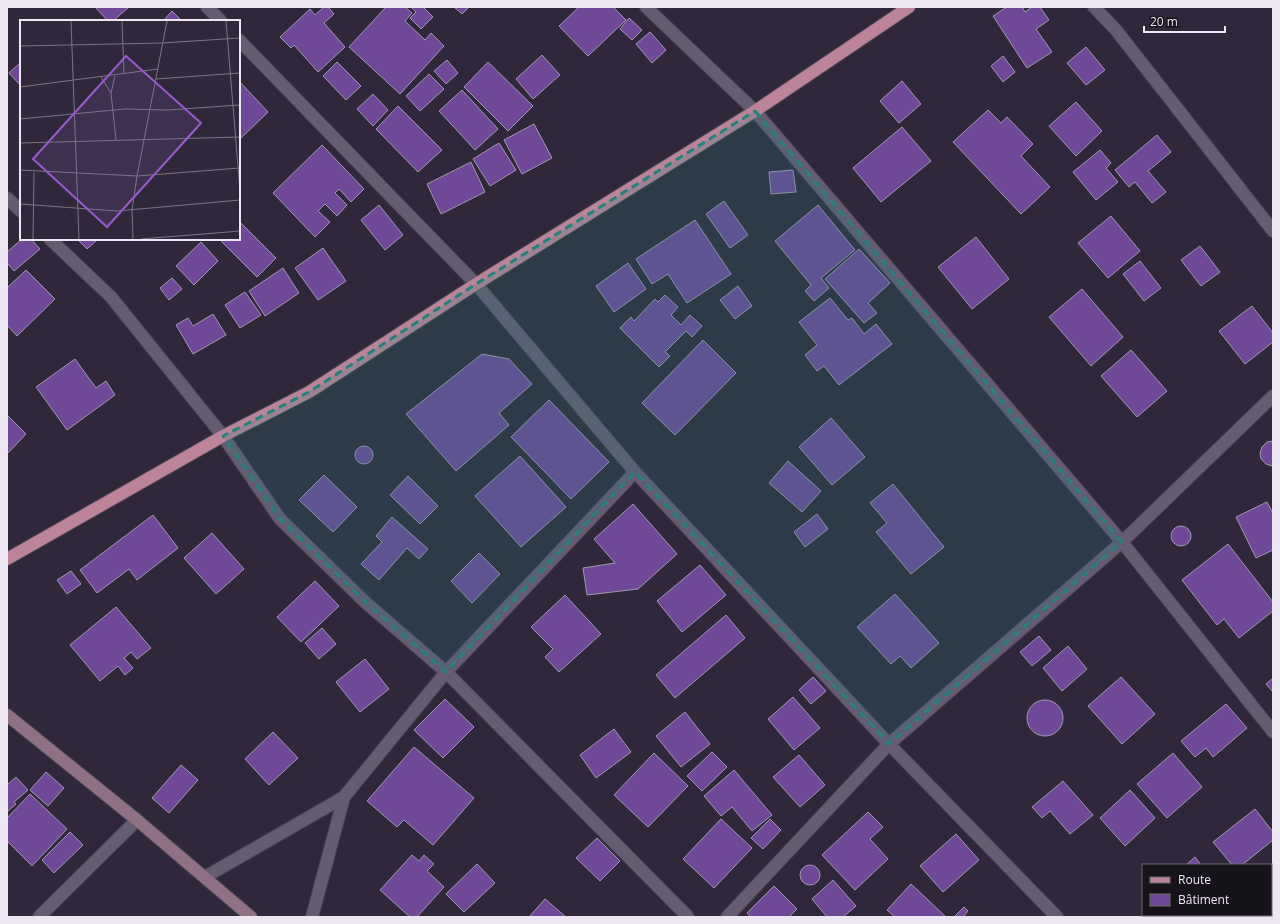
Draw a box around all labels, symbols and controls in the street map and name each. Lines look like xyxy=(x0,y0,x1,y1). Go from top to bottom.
scale bar xyxy=(1144,8,1225,34)
text: 20 m xyxy=(1150,13,1178,30)
inset map xyxy=(20,20,240,240)
legend xyxy=(1142,864,1272,916)
text: Route xyxy=(1178,871,1211,888)
text: Bâtiment xyxy=(1178,891,1229,908)

